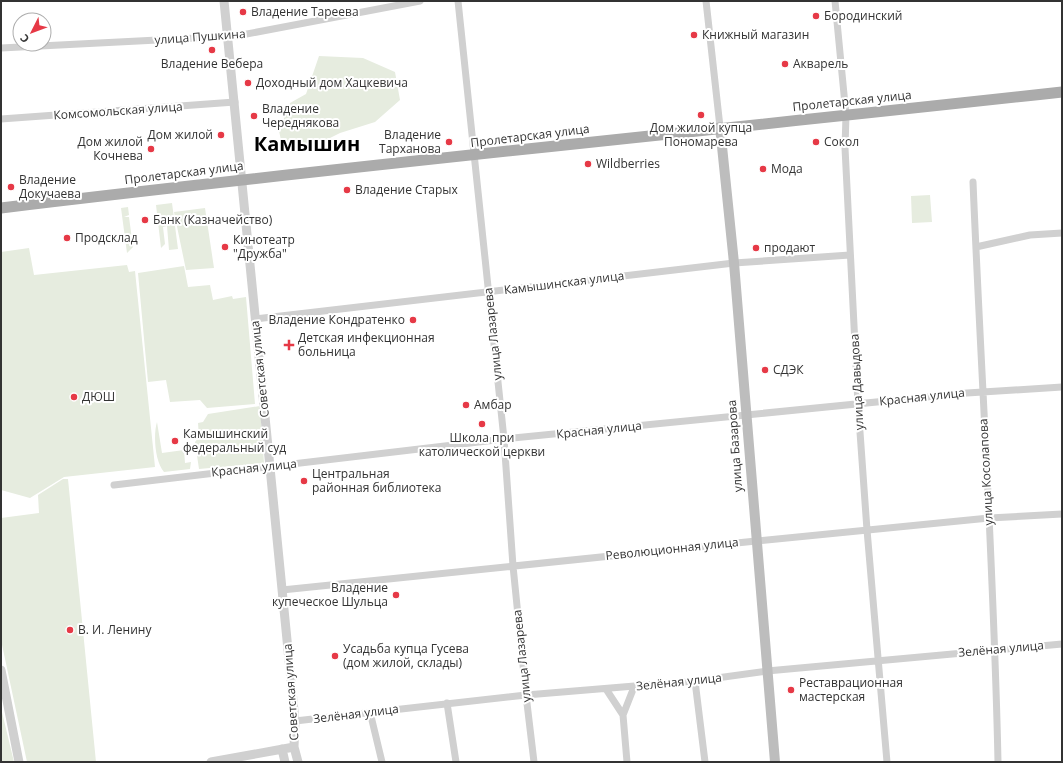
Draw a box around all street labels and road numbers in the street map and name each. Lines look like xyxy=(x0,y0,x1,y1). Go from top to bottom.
street label: улица Пушкина xyxy=(154,25,246,48)
street label: Пролетарская улица xyxy=(792,86,912,115)
street label: Комсомольская улица xyxy=(53,98,183,123)
street label: Пролетарская улица xyxy=(470,120,590,151)
street label: Пролетарская улица xyxy=(124,157,244,188)
street label: Камышинская улица xyxy=(503,267,625,298)
street label: улица Лазарева xyxy=(479,287,506,381)
street label: Советская улица xyxy=(246,320,273,418)
street label: улица Давыдова xyxy=(845,333,868,431)
street label: Красная улица xyxy=(878,384,965,409)
street label: улица Базарова xyxy=(723,399,746,493)
street label: Красная улица xyxy=(555,417,642,442)
street label: улица Косолапова xyxy=(974,418,997,526)
street label: Красная улица xyxy=(210,455,297,480)
street label: Революционная улица xyxy=(605,533,739,564)
street label: улица Лазарева xyxy=(508,609,535,703)
street label: Зелёная улица xyxy=(957,636,1045,661)
street label: Советская улица xyxy=(279,643,302,741)
street label: Зелёная улица xyxy=(635,669,723,694)
street label: Зелёная улица xyxy=(312,700,400,727)

